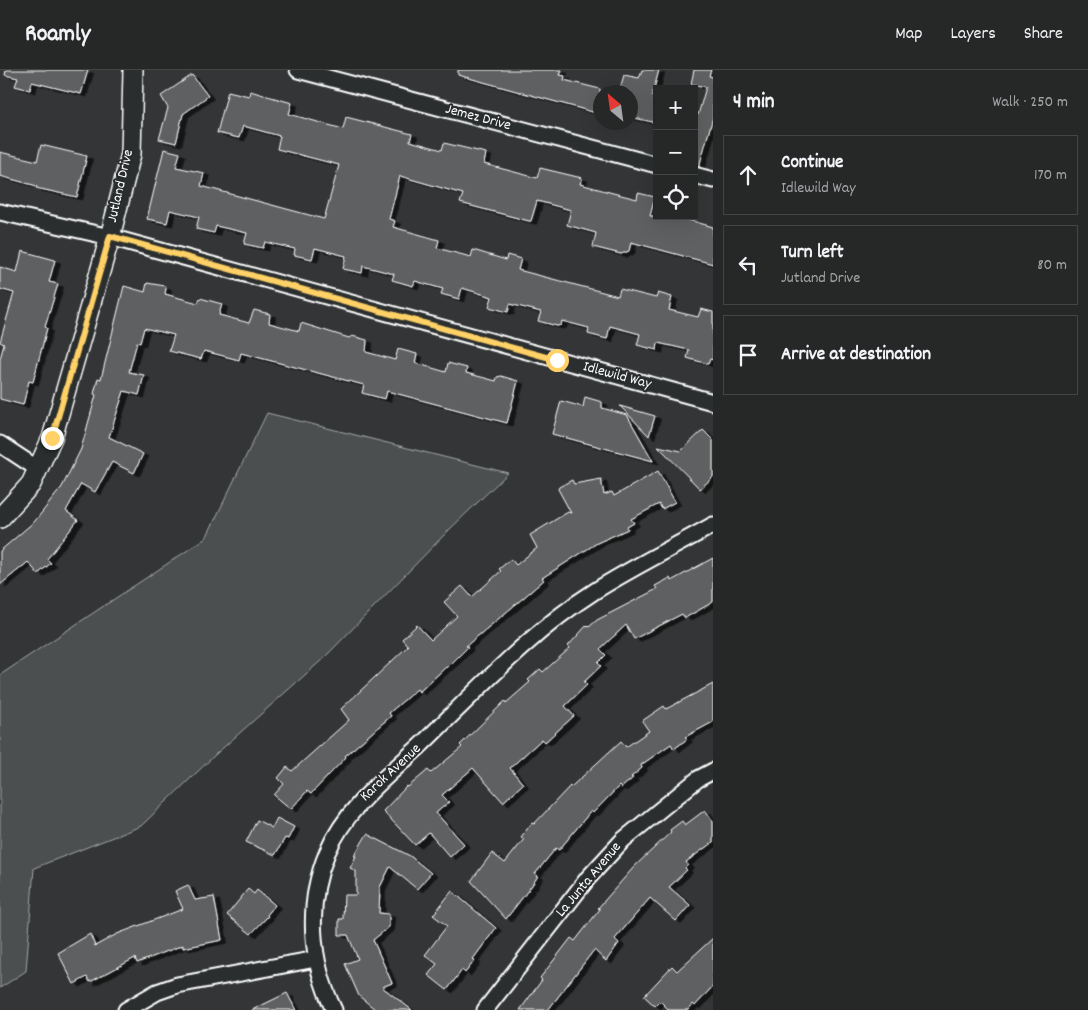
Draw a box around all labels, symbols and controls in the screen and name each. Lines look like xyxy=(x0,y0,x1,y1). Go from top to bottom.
text: Roamly xyxy=(25,18,91,52)
text: Map xyxy=(895,22,922,47)
text: Layers xyxy=(950,22,996,47)
text: Share xyxy=(1024,22,1063,47)
north arrow xyxy=(593,85,638,130)
map controls xyxy=(653,85,698,220)
button: + xyxy=(653,85,698,130)
text: 4 min xyxy=(733,88,775,118)
text: Walk · 250 m xyxy=(992,91,1068,114)
street label: Jemez Drive xyxy=(443,99,514,137)
button: − xyxy=(653,130,698,175)
street label: Jutland Drive xyxy=(102,147,140,225)
text: Continue xyxy=(781,150,843,177)
icon: ahead xyxy=(734,161,762,189)
text: 170 m xyxy=(1034,164,1067,187)
button: locate xyxy=(653,175,698,220)
text: Idlewild Way xyxy=(781,177,856,200)
text: Turn left xyxy=(781,240,844,267)
icon: left xyxy=(734,251,762,279)
text: 80 m xyxy=(1037,254,1067,277)
text: Jutland Drive xyxy=(781,267,860,290)
icon: arrive xyxy=(734,341,762,369)
text: Arrive at destination xyxy=(781,342,931,369)
route start xyxy=(546,349,569,372)
street label: Idlewild Way xyxy=(580,356,655,396)
route end xyxy=(41,427,64,450)
street label: Karok Avenue xyxy=(355,738,427,807)
street label: La Junta Avenue xyxy=(551,837,627,923)

